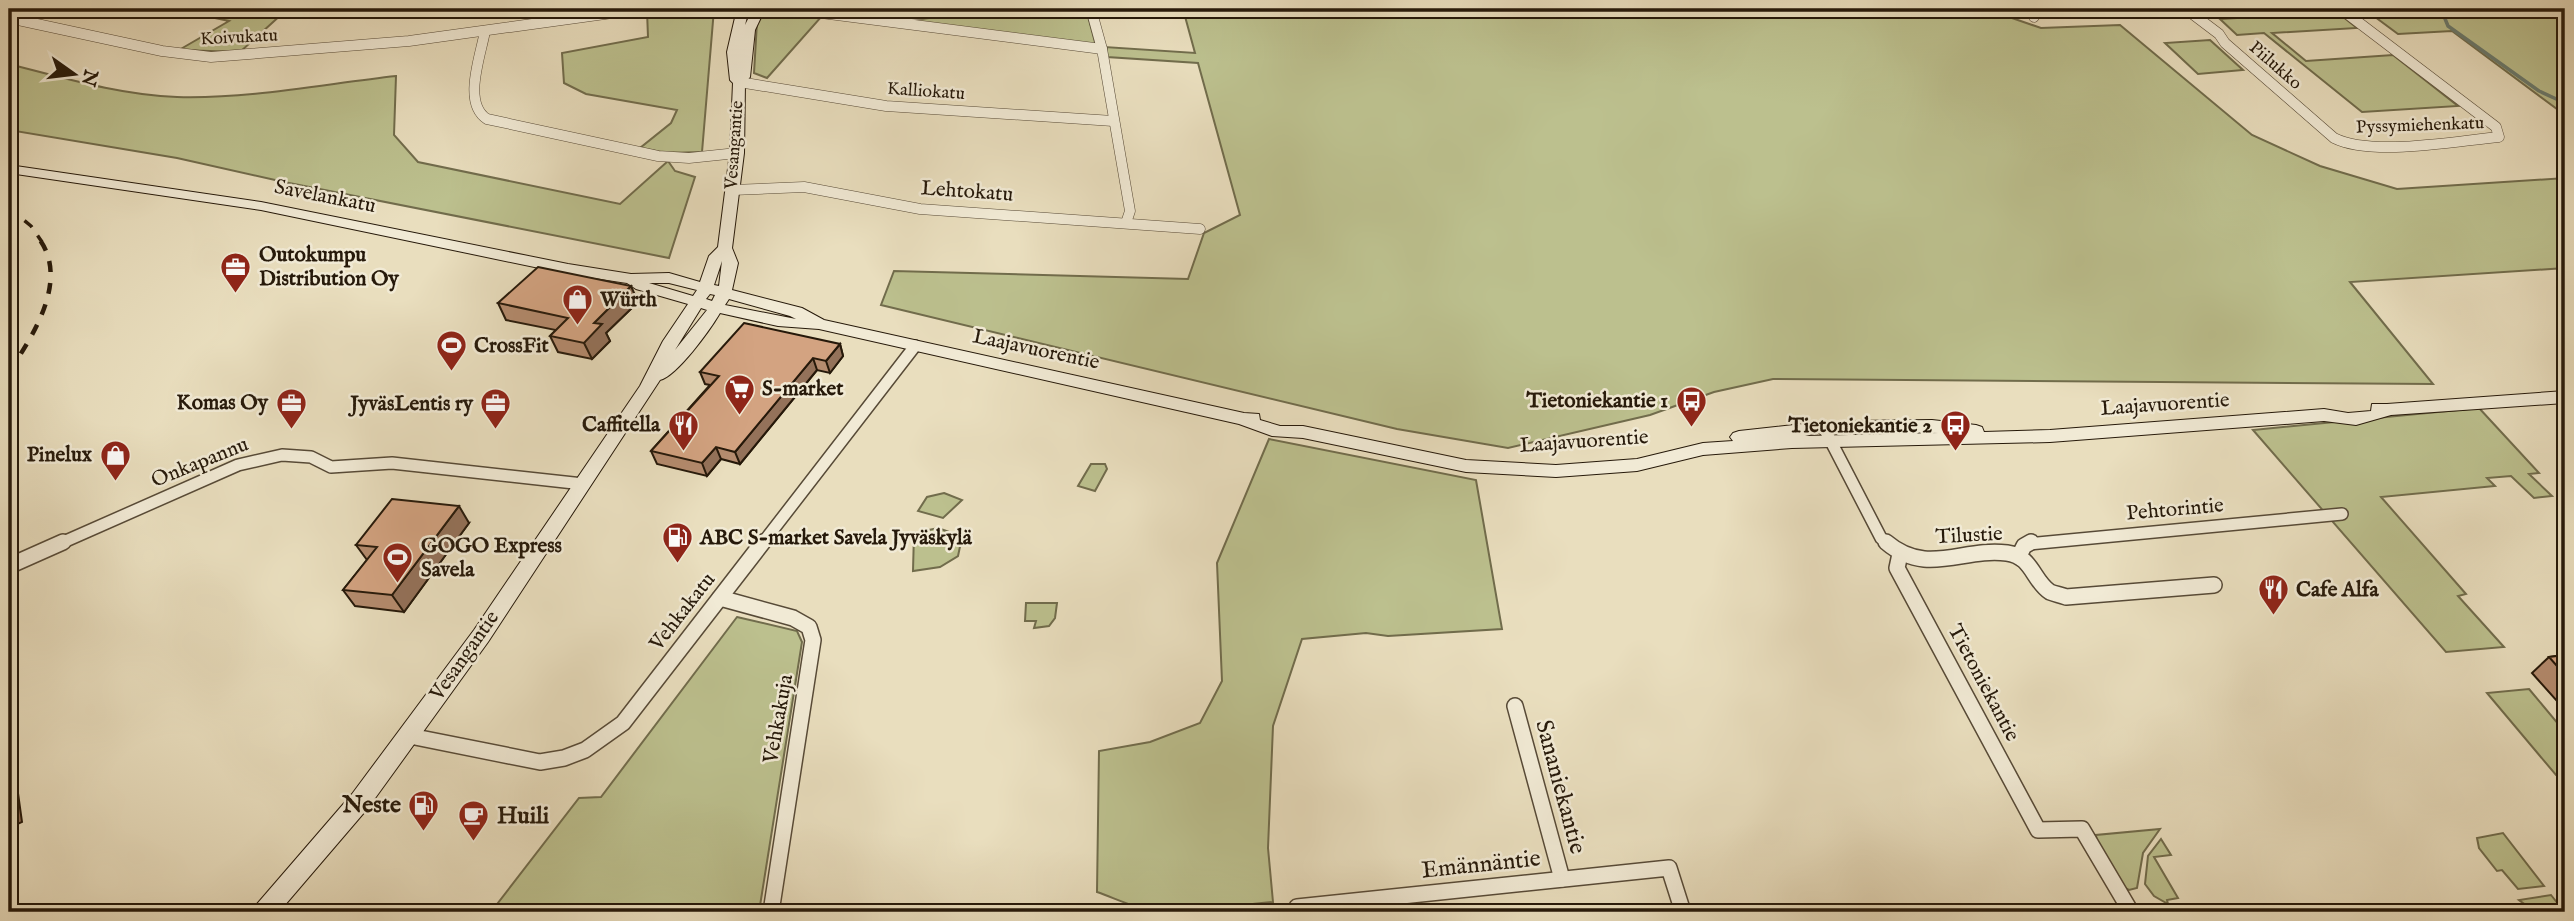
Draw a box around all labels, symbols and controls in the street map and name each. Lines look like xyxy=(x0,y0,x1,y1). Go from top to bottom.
street label: Koivukatu xyxy=(200,24,278,52)
street label: Piilukko xyxy=(2244,37,2307,96)
north arrow xyxy=(38,38,108,108)
text: N xyxy=(75,66,102,89)
street label: Kalliokatu xyxy=(886,78,966,106)
street label: Vesangantie xyxy=(720,100,750,191)
street label: Pyssymiehenkatu xyxy=(2356,112,2484,140)
street label: Savelankatu xyxy=(272,174,378,220)
street label: Lehtokatu xyxy=(920,175,1014,209)
place label: Outokumpu Distribution Oy xyxy=(259,242,399,293)
office icon: Outokumpu Distribution Oy xyxy=(219,250,253,294)
shop icon: Würth xyxy=(560,283,594,327)
place label: Würth xyxy=(599,287,658,314)
street label: Laajavuorentie xyxy=(970,323,1102,377)
sports icon: CrossFit xyxy=(434,329,468,373)
place label: CrossFit xyxy=(474,333,549,360)
supermarket icon: S-market xyxy=(722,372,756,416)
place label: S-market xyxy=(762,376,844,403)
bus stop icon: Tietoniekantie 1 xyxy=(1674,384,1708,428)
office icon: Komas Oy xyxy=(274,386,308,430)
office icon: JyväsLentis ry xyxy=(479,387,513,431)
street label: Laajavuorentie xyxy=(2100,387,2231,423)
place label: Tietoniekantie 1 xyxy=(1526,388,1668,415)
place label: Komas Oy xyxy=(177,390,269,417)
place label: JyväsLentis ry xyxy=(347,391,474,418)
restaurant icon: Caffitella xyxy=(666,408,700,452)
bus stop icon: Tietoniekantie 2 xyxy=(1938,409,1972,453)
place label: Caffitella xyxy=(582,412,661,439)
place label: Tietoniekantie 2 xyxy=(1788,413,1932,440)
street label: Laajavuorentie xyxy=(1519,424,1650,460)
street label: Onkapannu xyxy=(147,431,253,495)
shop icon: Pinelux xyxy=(98,438,132,482)
place label: Pinelux xyxy=(27,442,93,469)
street label: Pehtorintie xyxy=(2125,492,2225,528)
fuel station icon: ABC S-market Savela Jyväskylä xyxy=(660,521,694,565)
street label: Tilustie xyxy=(1935,521,2004,551)
place label: ABC S-market Savela Jyväskylä xyxy=(699,525,973,552)
place label: GOGO Express Savela xyxy=(421,533,562,584)
sports icon: GOGO Express Savela xyxy=(381,541,415,585)
street label: Vehkakatu xyxy=(643,567,722,657)
restaurant icon: Cafe Alfa xyxy=(2256,573,2290,617)
place label: Cafe Alfa xyxy=(2296,577,2379,604)
street label: Vesangantie xyxy=(424,605,506,707)
street label: Tietoniekantie xyxy=(1941,620,2025,747)
street label: Vehkakuja xyxy=(758,671,800,767)
street label: Sananiekantie xyxy=(1527,717,1593,857)
fuel station icon: Neste xyxy=(407,788,441,832)
place label: Neste xyxy=(341,790,401,821)
cafe icon: Huili xyxy=(457,799,491,843)
place label: Huili xyxy=(497,801,550,832)
street label: Emännäntie xyxy=(1420,843,1542,887)

